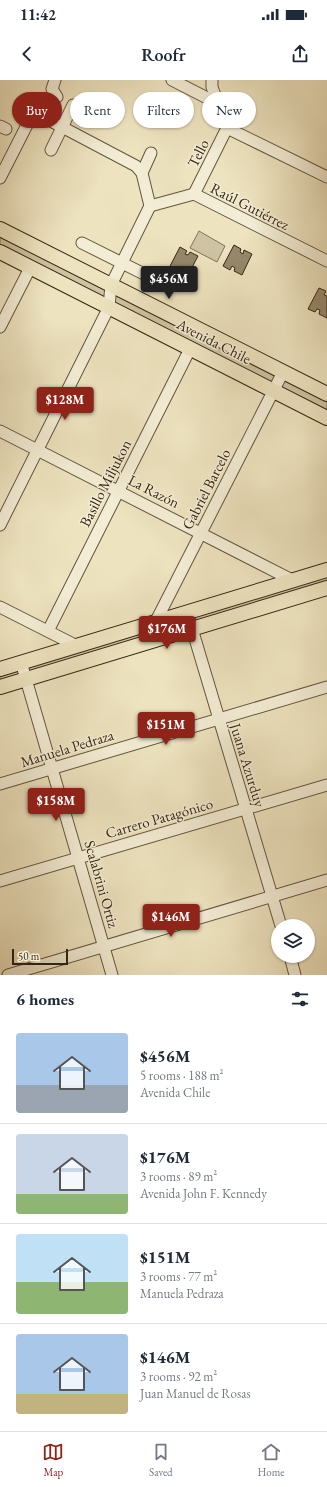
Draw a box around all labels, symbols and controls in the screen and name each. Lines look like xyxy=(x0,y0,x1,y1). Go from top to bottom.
text: 11:42 xyxy=(20,5,56,24)
icon: back xyxy=(16,43,38,65)
text: Roofr xyxy=(141,43,186,66)
icon: share xyxy=(289,43,311,65)
chip: Buy xyxy=(12,92,62,128)
chip: Rent xyxy=(70,92,125,128)
chip: Filters xyxy=(133,92,194,128)
chip: New xyxy=(202,92,256,128)
street label: Tello xyxy=(183,136,213,170)
street label: Raúl Gutiérrez xyxy=(207,178,293,234)
pin: $456M xyxy=(141,266,197,300)
text: $456M xyxy=(150,270,188,287)
street label: Avenida Chile xyxy=(173,314,255,368)
pin: $128M xyxy=(37,387,93,421)
text: $128M xyxy=(46,391,84,408)
street label: Basillo Miljukon xyxy=(75,436,135,530)
street label: Gabriel Barcelo xyxy=(177,445,235,533)
street label: La Razón xyxy=(125,470,183,512)
pin: $176M xyxy=(139,616,195,650)
text: $176M xyxy=(148,620,186,637)
pin: $151M xyxy=(138,712,194,746)
text: $151M xyxy=(147,716,185,733)
street label: Juana Azurduy xyxy=(226,719,270,810)
street label: Manuela Pedraza xyxy=(18,725,116,771)
pin: $158M xyxy=(28,788,84,822)
text: $158M xyxy=(37,792,75,809)
street label: Carrero Patagónico xyxy=(103,794,215,842)
street label: Scalabrini Ortiz xyxy=(80,838,124,930)
pin: $146M xyxy=(143,904,199,938)
text: $146M xyxy=(152,908,190,925)
map controls xyxy=(271,919,315,963)
button: layers xyxy=(271,919,315,963)
scale bar xyxy=(12,947,68,966)
text: 50 m xyxy=(18,949,39,963)
text: 6 homes xyxy=(16,988,74,1010)
icon: filters xyxy=(289,988,311,1010)
text: $456M xyxy=(140,1045,190,1067)
icon: home xyxy=(48,1049,96,1097)
text: 5 rooms · 188 m² xyxy=(140,1067,224,1084)
text: Avenida Chile xyxy=(140,1084,210,1101)
text: $176M xyxy=(140,1146,190,1168)
icon: home xyxy=(48,1150,96,1198)
text: 3 rooms · 89 m² xyxy=(140,1168,217,1185)
text: Avenida John F. Kennedy xyxy=(140,1185,267,1202)
text: $151M xyxy=(140,1246,190,1268)
icon: home xyxy=(48,1250,96,1298)
text: 3 rooms · 77 m² xyxy=(140,1268,217,1285)
text: Manuela Pedraza xyxy=(140,1285,224,1302)
text: $146M xyxy=(140,1346,190,1368)
icon: home xyxy=(48,1350,96,1398)
text: 3 rooms · 92 m² xyxy=(140,1368,217,1385)
text: Juan Manuel de Rosas xyxy=(140,1385,251,1402)
tab: Map xyxy=(42,1441,64,1479)
tab: Saved xyxy=(149,1441,173,1479)
tab: Home xyxy=(257,1441,285,1479)

